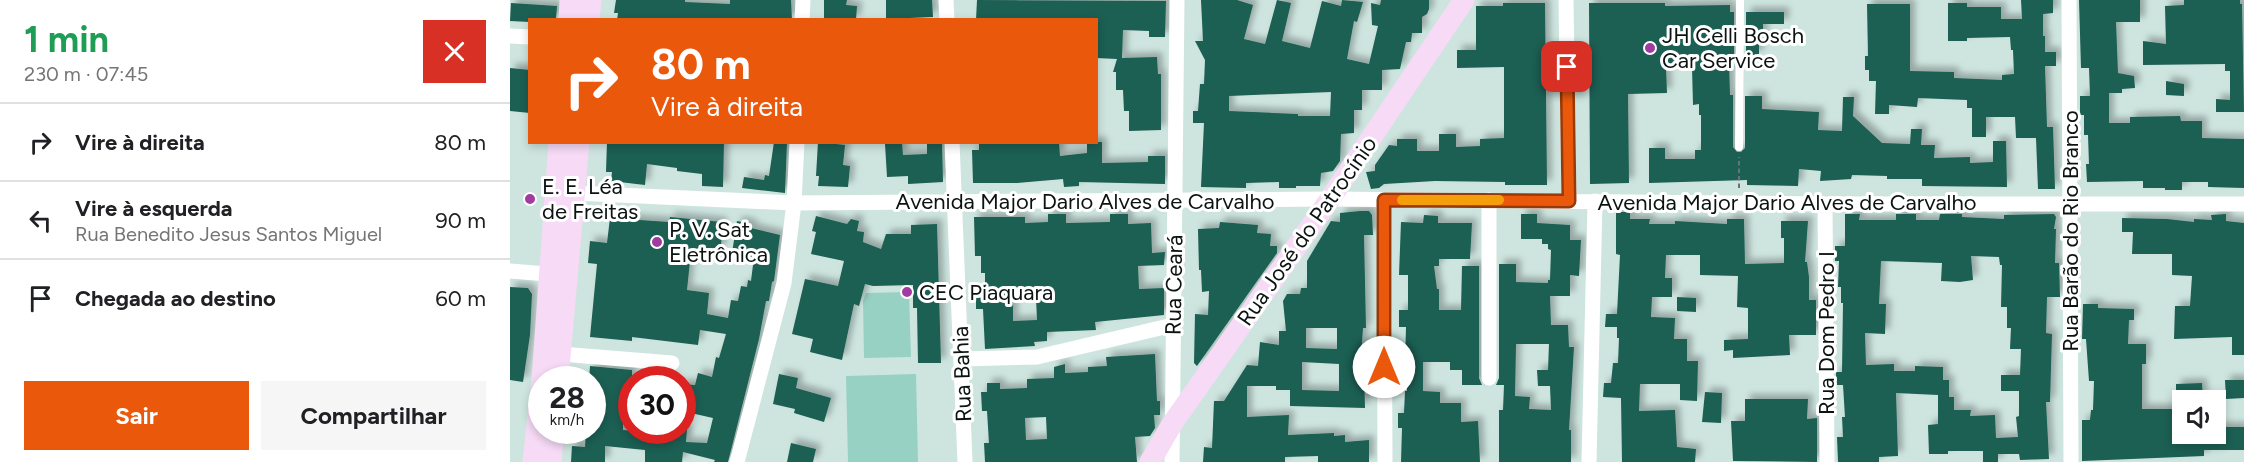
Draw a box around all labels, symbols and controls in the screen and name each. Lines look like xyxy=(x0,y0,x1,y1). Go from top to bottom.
text: 1 min xyxy=(24,18,109,61)
button: close xyxy=(423,20,486,83)
place label: JH Celli Bosch Car Service xyxy=(1662,22,1804,74)
text: 80 m xyxy=(651,39,751,90)
pin xyxy=(1541,41,1592,92)
marker: JH Celli Bosch Car Service xyxy=(1643,41,1657,55)
icon: right xyxy=(552,42,630,120)
icon: arrive xyxy=(1550,50,1583,83)
text: 230 m · 07:45 xyxy=(24,62,148,86)
text: Vire à direita xyxy=(651,90,803,123)
street label: Rua Barão do Rio Branco xyxy=(2057,110,2084,352)
icon: right xyxy=(24,126,57,159)
text: Vire à direita xyxy=(75,129,205,156)
text: 80 m xyxy=(434,129,486,156)
street label: Rua José do Patrocínio xyxy=(1231,131,1383,331)
place label: E. E. Léa de Freitas xyxy=(542,173,638,225)
street label: Avenida Major Dario Alves de Carvalho xyxy=(896,188,1274,215)
street label: Avenida Major Dario Alves de Carvalho xyxy=(1598,189,1976,216)
marker: E. E. Léa de Freitas xyxy=(523,192,537,206)
text: Vire à esquerda xyxy=(75,195,233,222)
icon: left xyxy=(24,204,57,237)
text: 90 m xyxy=(435,207,486,234)
place label: P. V. Sat Eletrônica xyxy=(669,216,768,268)
text: Rua Benedito Jesus Santos Miguel xyxy=(75,222,382,246)
marker: P. V. Sat Eletrônica xyxy=(650,235,664,249)
street label: Rua Ceará xyxy=(1160,235,1188,335)
street label: Rua Dom Pedro I xyxy=(1813,251,1840,415)
place label: CEC Piaquara xyxy=(919,279,1053,306)
icon: arrive xyxy=(24,282,57,315)
text: Chegada ao destino xyxy=(75,285,276,312)
text: 60 m xyxy=(435,285,486,312)
marker: CEC Piaquara xyxy=(900,285,914,299)
street label: Rua Bahia xyxy=(947,326,977,422)
position arrow xyxy=(1352,335,1416,399)
speed limit sign: 30 xyxy=(618,366,696,444)
text: 28 xyxy=(549,379,585,416)
button: Sair xyxy=(24,381,249,450)
button: Compartilhar xyxy=(261,381,486,450)
map controls xyxy=(2172,390,2226,444)
button: sound xyxy=(2172,390,2226,444)
text: km/h xyxy=(550,411,584,429)

